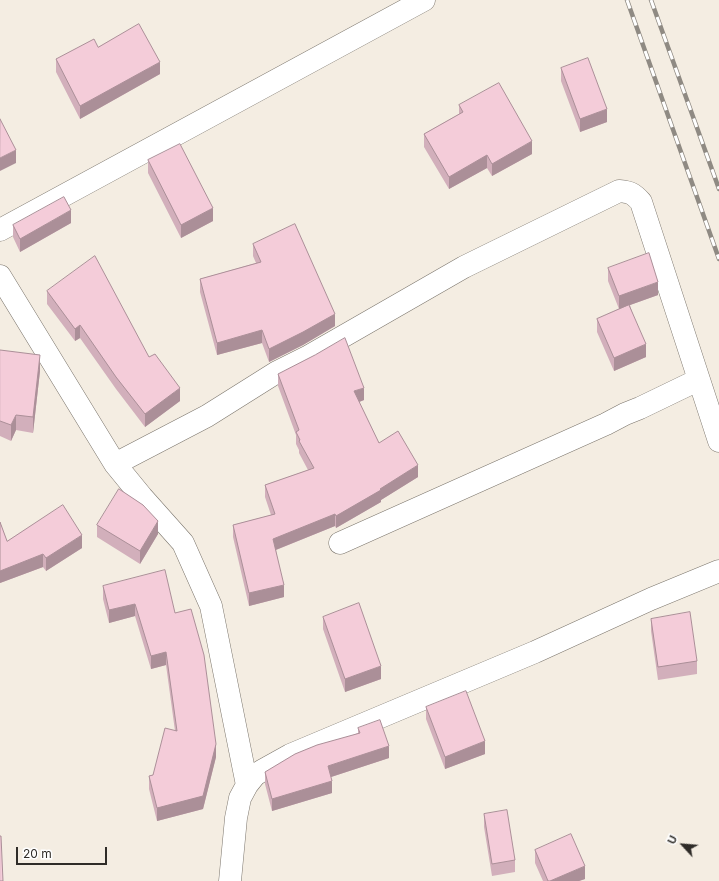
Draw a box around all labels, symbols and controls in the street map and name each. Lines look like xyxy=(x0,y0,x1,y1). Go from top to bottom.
north arrow xyxy=(663,825,703,865)
text: U xyxy=(664,833,680,846)
scale bar xyxy=(18,839,109,865)
text: 20 m xyxy=(23,846,52,861)

